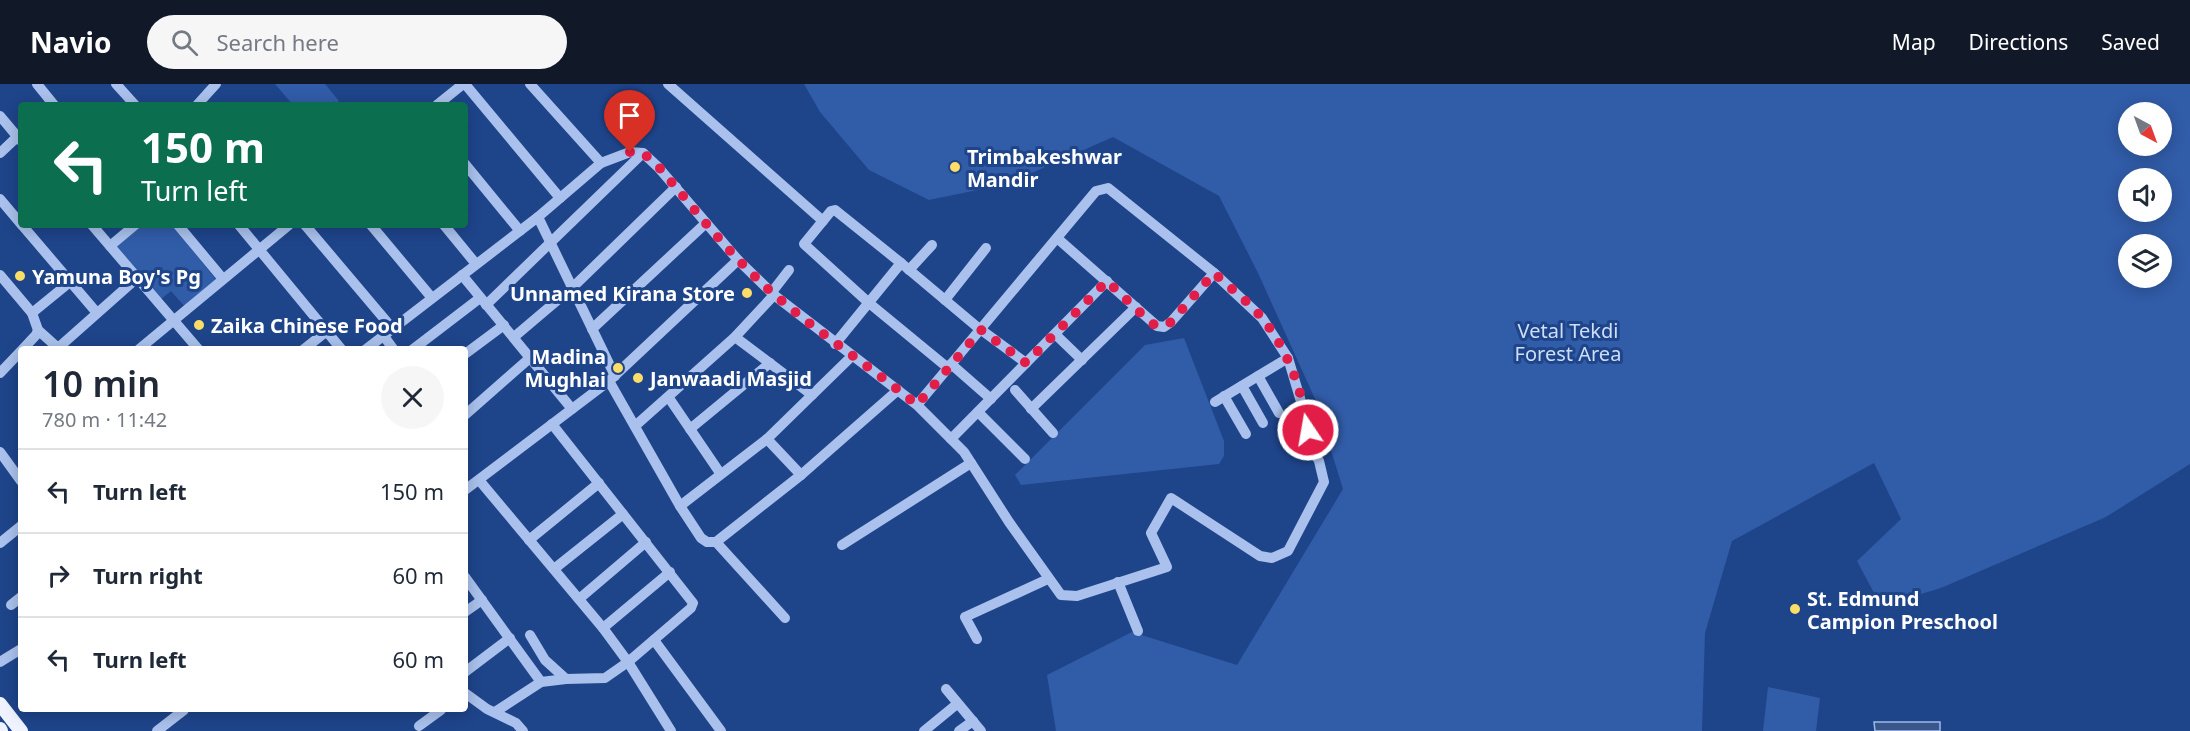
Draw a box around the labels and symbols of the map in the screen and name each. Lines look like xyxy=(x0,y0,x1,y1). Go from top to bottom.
pin xyxy=(604,90,655,152)
north arrow xyxy=(2118,102,2172,156)
place label: Trimbakeshwar Mandir xyxy=(967,143,1122,193)
marker: Trimbakeshwar Mandir xyxy=(948,160,962,174)
place label: Yamuna Boy's Pg xyxy=(32,263,201,290)
marker: Yamuna Boy's Pg xyxy=(13,269,27,283)
place label: Unnamed Kirana Store xyxy=(510,280,735,307)
marker: Unnamed Kirana Store xyxy=(740,286,754,300)
place label: Zaika Chinese Food xyxy=(211,312,403,339)
park label: Vetal Tekdi Forest Area xyxy=(1515,317,1621,367)
marker: Zaika Chinese Food xyxy=(192,318,206,332)
place label: Madina Mughlai xyxy=(525,343,606,393)
marker: Madina Mughlai xyxy=(611,361,625,375)
place label: Janwaadi Masjid xyxy=(648,365,812,392)
marker: Janwaadi Masjid xyxy=(631,371,645,385)
position arrow xyxy=(1276,398,1340,462)
place label: St. Edmund Campion Preschool xyxy=(1807,585,1998,635)
marker: St. Edmund Campion Preschool xyxy=(1788,602,1802,616)

